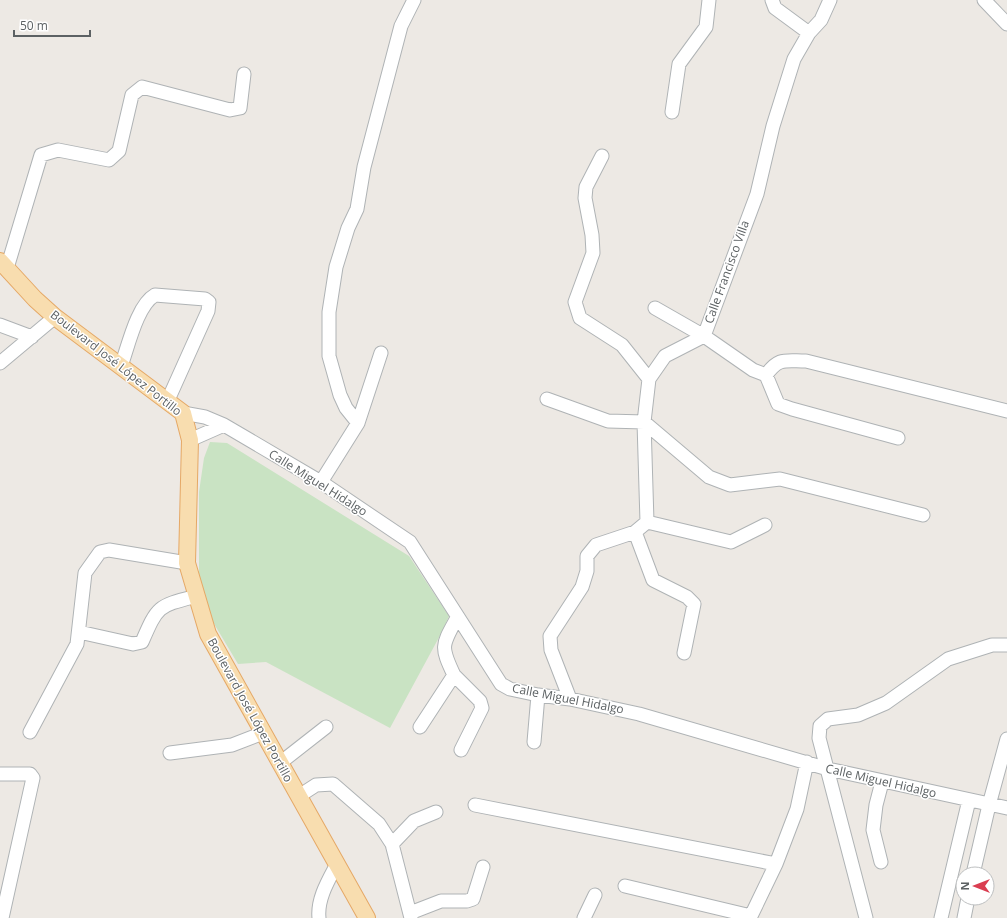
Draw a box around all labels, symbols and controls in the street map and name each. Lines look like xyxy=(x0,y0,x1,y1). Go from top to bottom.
scale bar xyxy=(14,12,90,38)
text: 50 m xyxy=(20,17,48,34)
street label: Calle Francisco Villa xyxy=(700,218,753,326)
street label: Boulevard José López Portillo xyxy=(47,306,186,419)
street label: Calle Miguel Hidalgo xyxy=(266,445,371,520)
street label: Boulevard José López Portillo xyxy=(204,635,297,785)
street label: Calle Miguel Hidalgo xyxy=(511,679,625,718)
street label: Calle Miguel Hidalgo xyxy=(824,759,938,802)
north arrow xyxy=(955,866,995,906)
text: N xyxy=(957,882,972,890)

